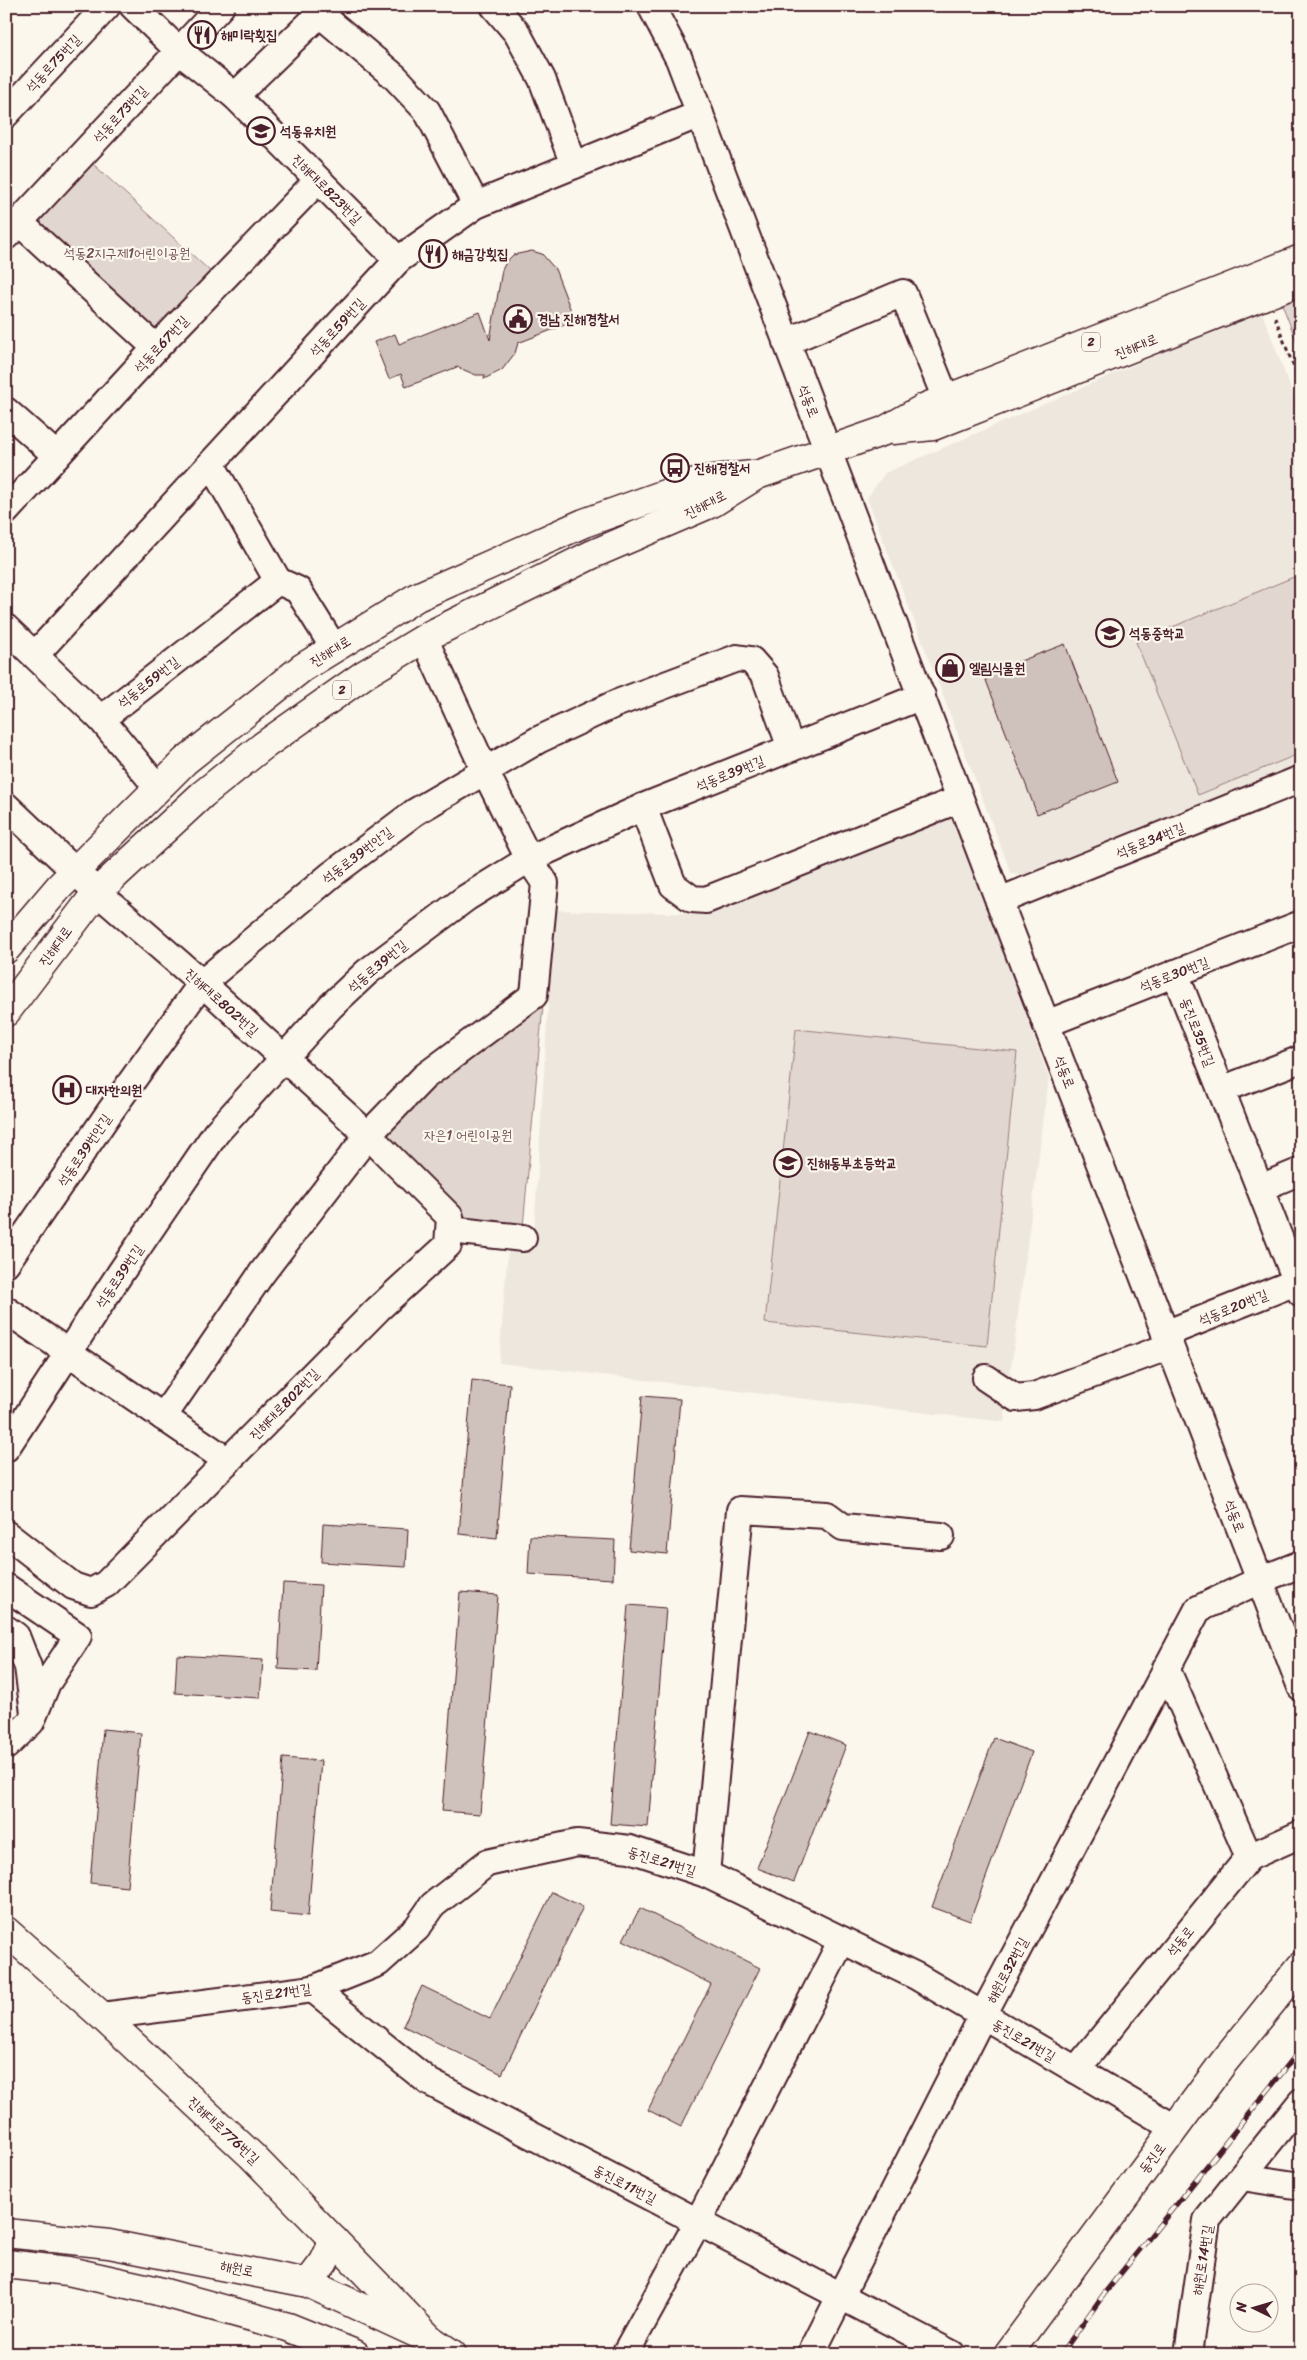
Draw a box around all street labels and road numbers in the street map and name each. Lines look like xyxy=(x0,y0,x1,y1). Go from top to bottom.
street label: 석동로75번길 xyxy=(19,28,88,99)
street label: 석동로73번길 xyxy=(87,79,155,149)
street label: 진해대로823번길 xyxy=(285,148,368,231)
street label: 석동로59번길 xyxy=(303,291,372,363)
street label: 석동로67번길 xyxy=(128,309,196,379)
street label: 진해대로 xyxy=(1111,326,1162,366)
road number: 2 xyxy=(1082,332,1100,352)
street label: 석동로 xyxy=(791,381,826,421)
street label: 진해대로 xyxy=(679,483,731,526)
street label: 진해대로 xyxy=(305,629,356,674)
street label: 석동로59번길 xyxy=(112,649,186,715)
road number: 2 xyxy=(333,680,351,700)
street label: 석동로39번길 xyxy=(692,748,769,799)
street label: 석동로34번길 xyxy=(1112,815,1189,866)
street label: 석동로39번안길 xyxy=(316,820,399,891)
street label: 진해대로 xyxy=(32,921,79,972)
street label: 석동로39번길 xyxy=(341,933,414,999)
street label: 석동로30번길 xyxy=(1136,949,1213,999)
street label: 진해대로802번길 xyxy=(179,962,265,1043)
street label: 동진로35번길 xyxy=(1173,994,1222,1071)
street label: 석동로 xyxy=(1047,1052,1082,1092)
street label: 석동로39번안길 xyxy=(51,1108,119,1192)
street label: 석동로39번길 xyxy=(89,1239,150,1313)
street label: 석동로20번길 xyxy=(1195,1282,1273,1333)
street label: 진해대로802번길 xyxy=(243,1362,326,1446)
street label: 석동로 xyxy=(1217,1496,1252,1536)
street label: 동진로21번길 xyxy=(625,1839,700,1884)
street label: 석동로 xyxy=(1160,1920,1201,1962)
street label: 해원로32번길 xyxy=(979,1932,1036,2008)
street label: 동진로21번길 xyxy=(239,1976,313,2011)
street label: 동진로21번길 xyxy=(987,2012,1061,2069)
street label: 진해대로776번길 xyxy=(182,2090,266,2171)
street label: 동진로 xyxy=(1132,2137,1173,2179)
street label: 동진로11번길 xyxy=(589,2158,662,2211)
street label: 해원로14번길 xyxy=(1185,2222,1221,2297)
street label: 해원로 xyxy=(218,2253,256,2284)

